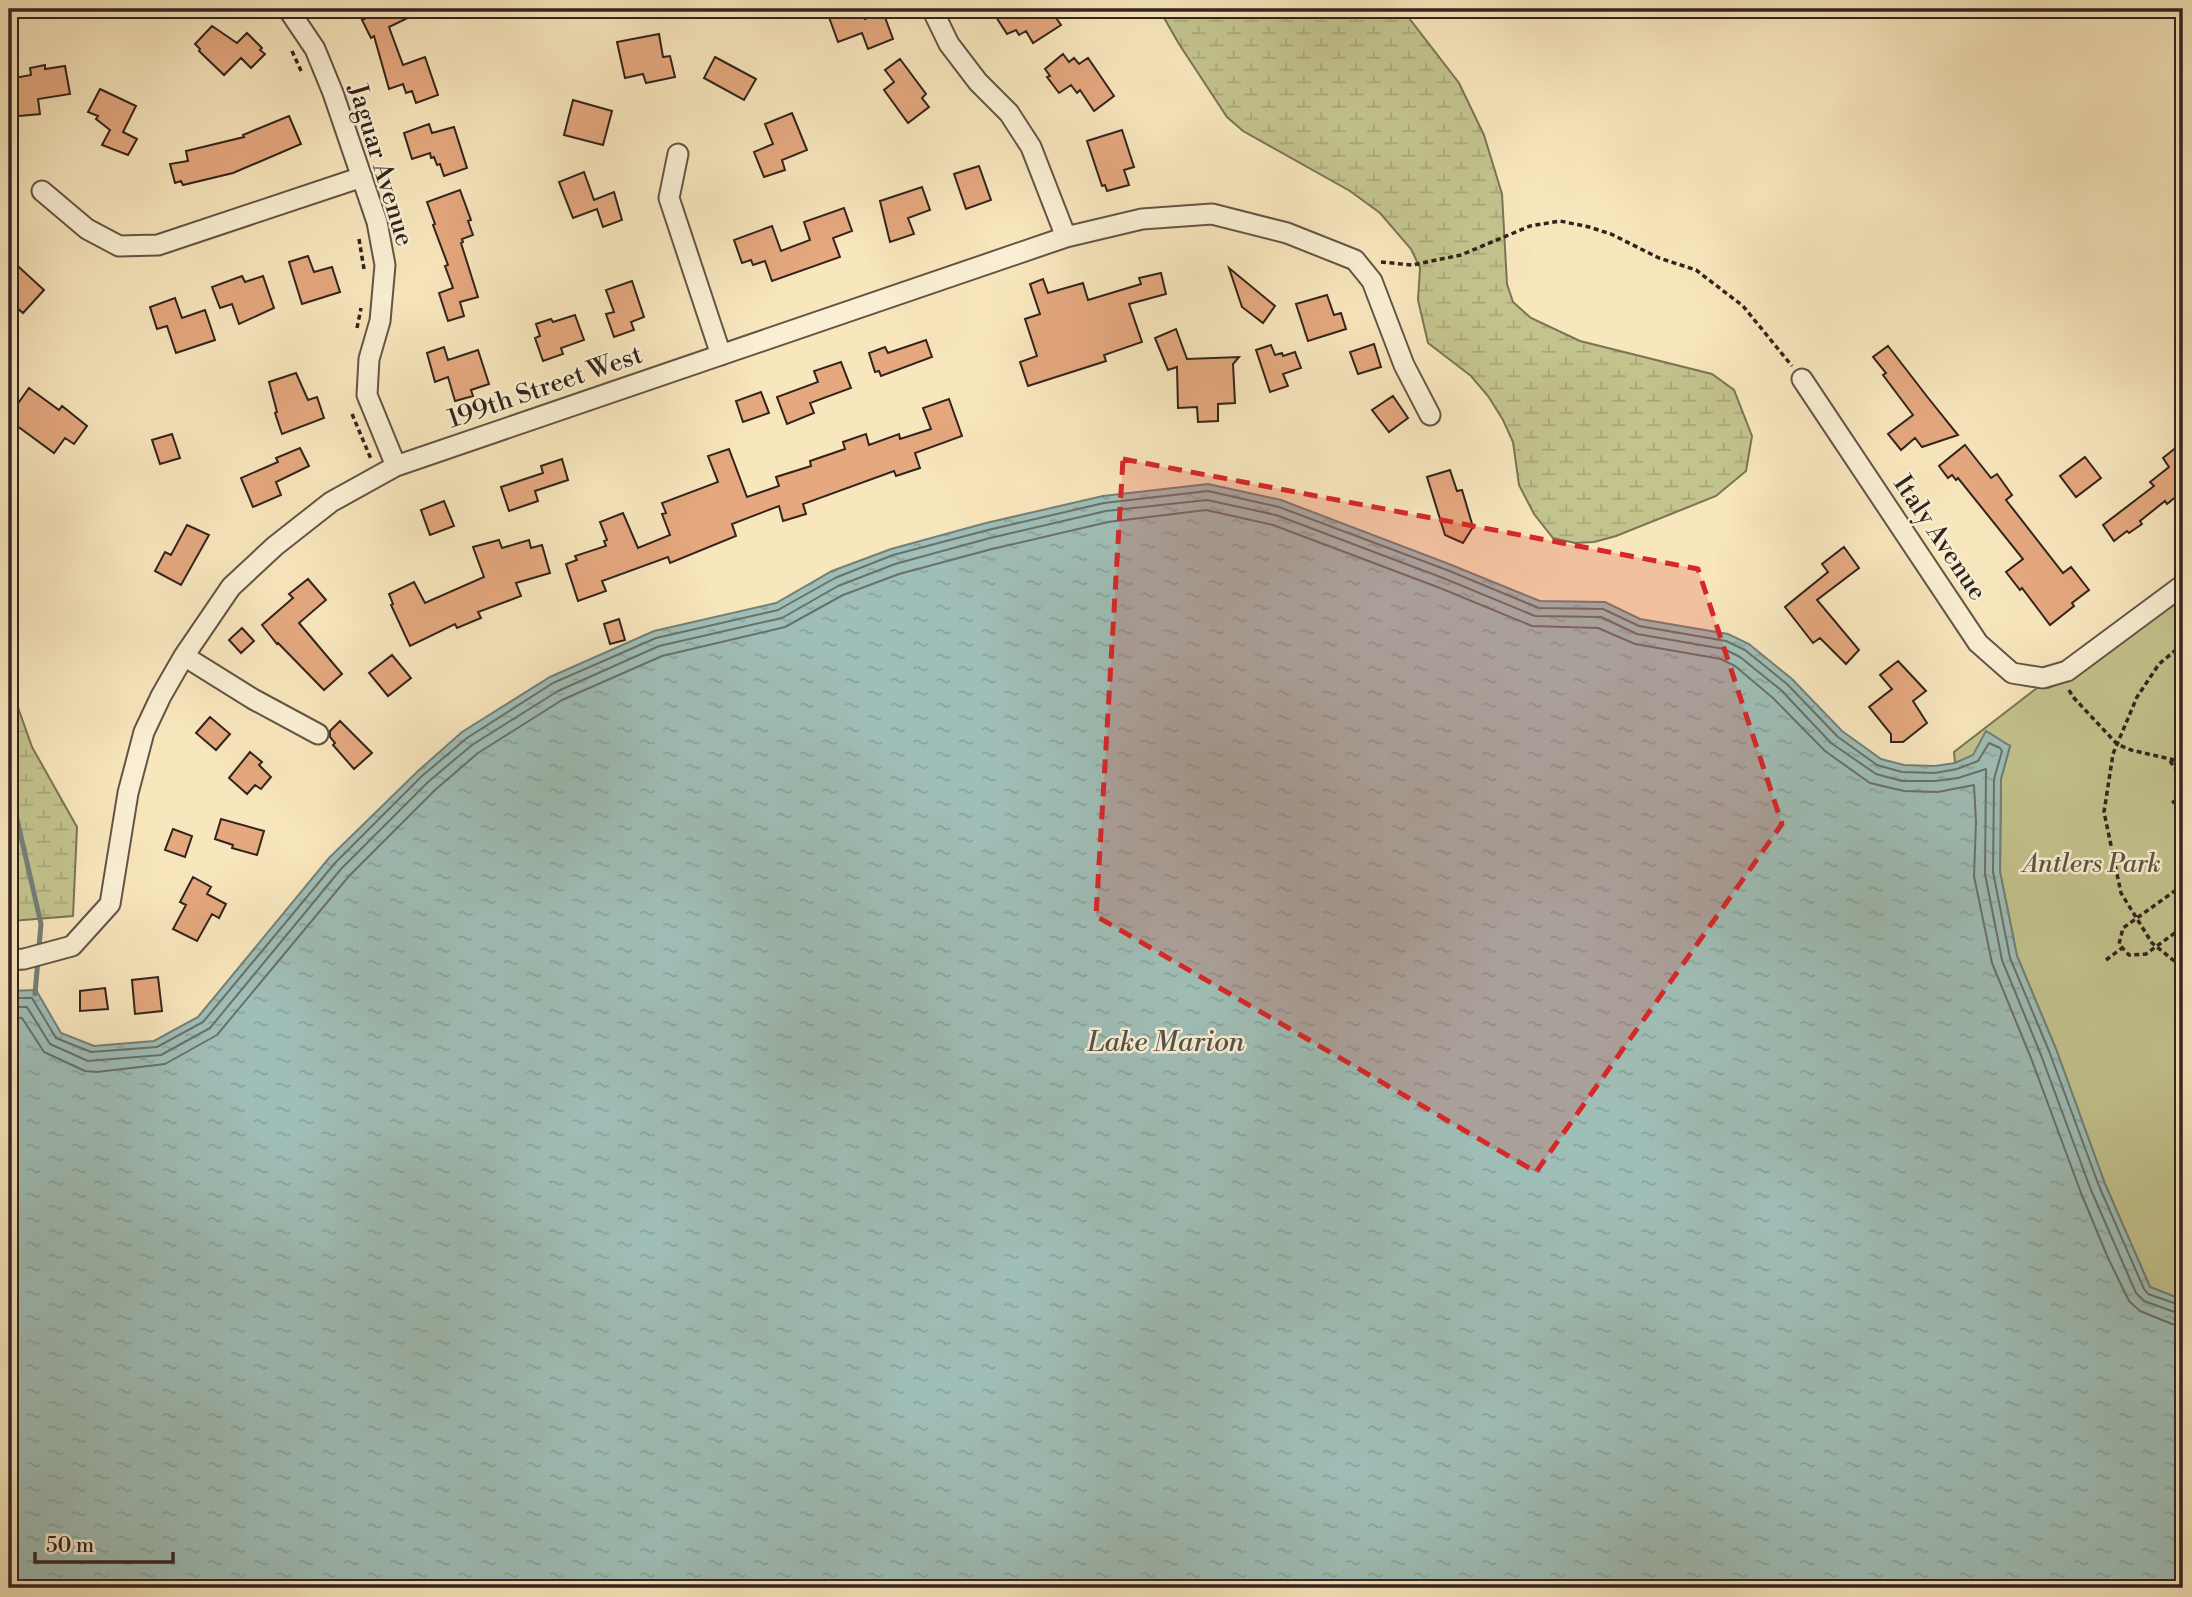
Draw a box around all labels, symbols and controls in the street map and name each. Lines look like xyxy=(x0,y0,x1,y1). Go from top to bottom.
street label: Jaguar Avenue xyxy=(341,79,421,250)
street label: 199th Street West xyxy=(443,339,647,435)
street label: Italy Avenue xyxy=(1886,469,1994,607)
park label: Antlers Park xyxy=(2020,848,2161,880)
water label: Lake Marion xyxy=(1086,1025,1245,1060)
scale bar xyxy=(35,1520,173,1564)
text: 50 m xyxy=(46,1533,94,1559)

